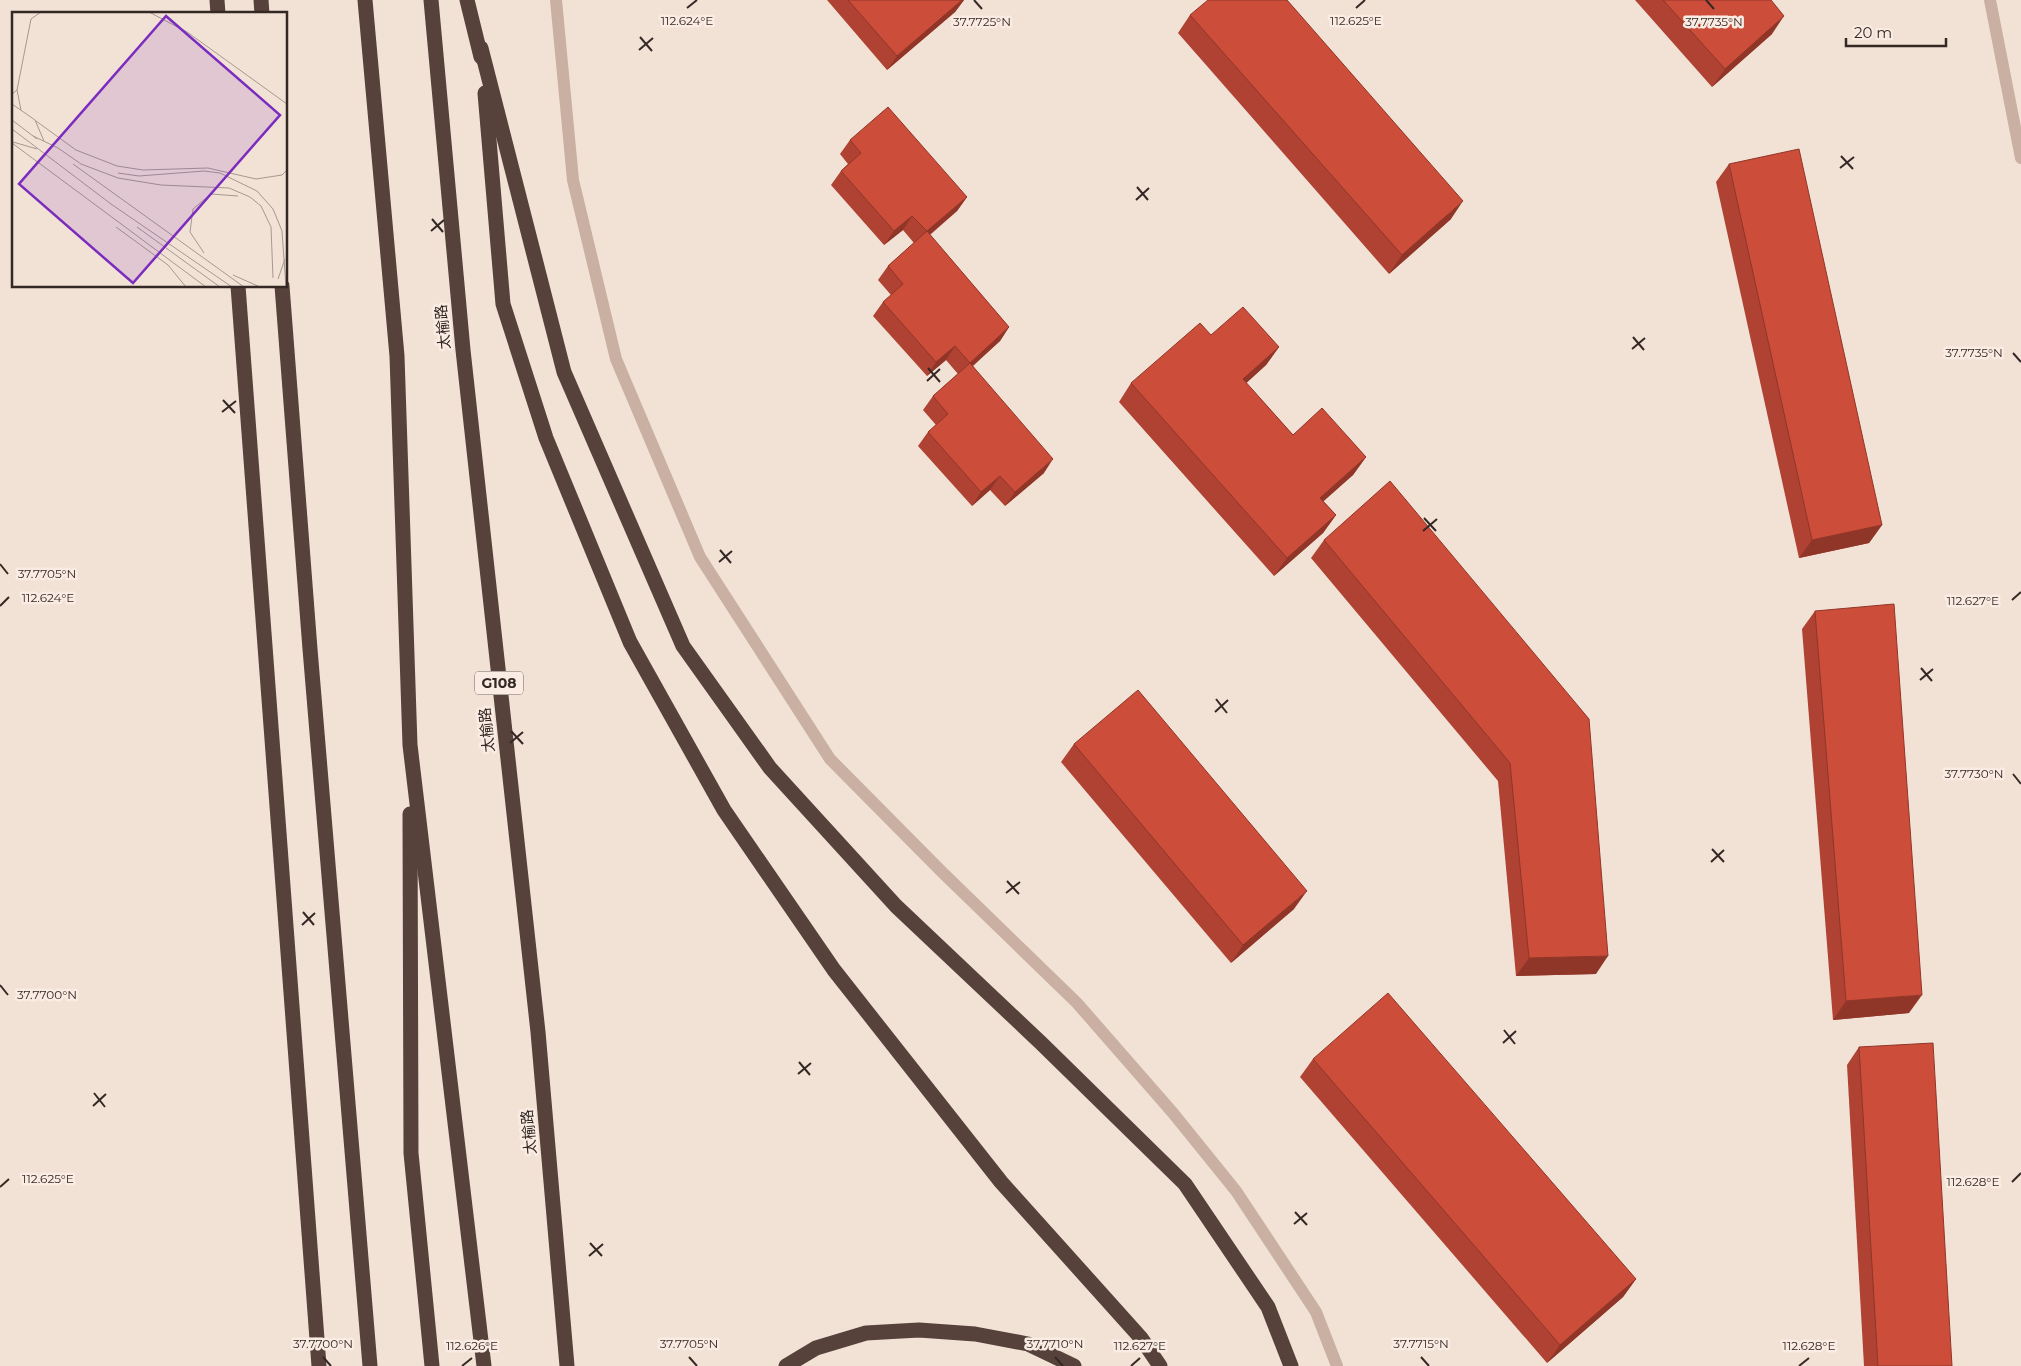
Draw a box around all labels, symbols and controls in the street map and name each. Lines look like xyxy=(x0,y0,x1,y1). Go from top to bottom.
inset map xyxy=(12,12,288,288)
text: 112.624°E xyxy=(661,13,713,28)
text: 112.625°E xyxy=(1330,13,1382,28)
text: 37.7725°N xyxy=(953,14,1011,29)
text: 37.7735°N xyxy=(1685,14,1743,29)
scale bar xyxy=(1846,15,1946,47)
text: 20 m xyxy=(1854,23,1892,42)
street label: 太榆路 xyxy=(431,304,454,350)
text: 37.7735°N xyxy=(1945,345,2003,360)
text: 37.7705°N xyxy=(18,566,76,581)
text: 112.624°E xyxy=(22,590,74,605)
text: 112.627°E xyxy=(1947,593,1999,608)
road number: G108 xyxy=(475,671,523,694)
street label: 太榆路 xyxy=(475,707,498,753)
text: 37.7730°N xyxy=(1945,766,2004,781)
text: 37.7700°N xyxy=(17,987,77,1002)
street label: 太榆路 xyxy=(517,1109,540,1155)
text: 112.625°E xyxy=(22,1171,74,1186)
text: 112.628°E xyxy=(1947,1174,1999,1189)
text: 37.7700°N xyxy=(293,1336,353,1351)
text: 37.7705°N xyxy=(660,1336,718,1351)
text: 37.7710°N xyxy=(1027,1336,1083,1351)
text: 37.7715°N xyxy=(1393,1336,1449,1351)
text: 112.626°E xyxy=(446,1338,498,1353)
text: 112.627°E xyxy=(1114,1338,1166,1353)
text: 112.628°E xyxy=(1783,1338,1835,1353)

